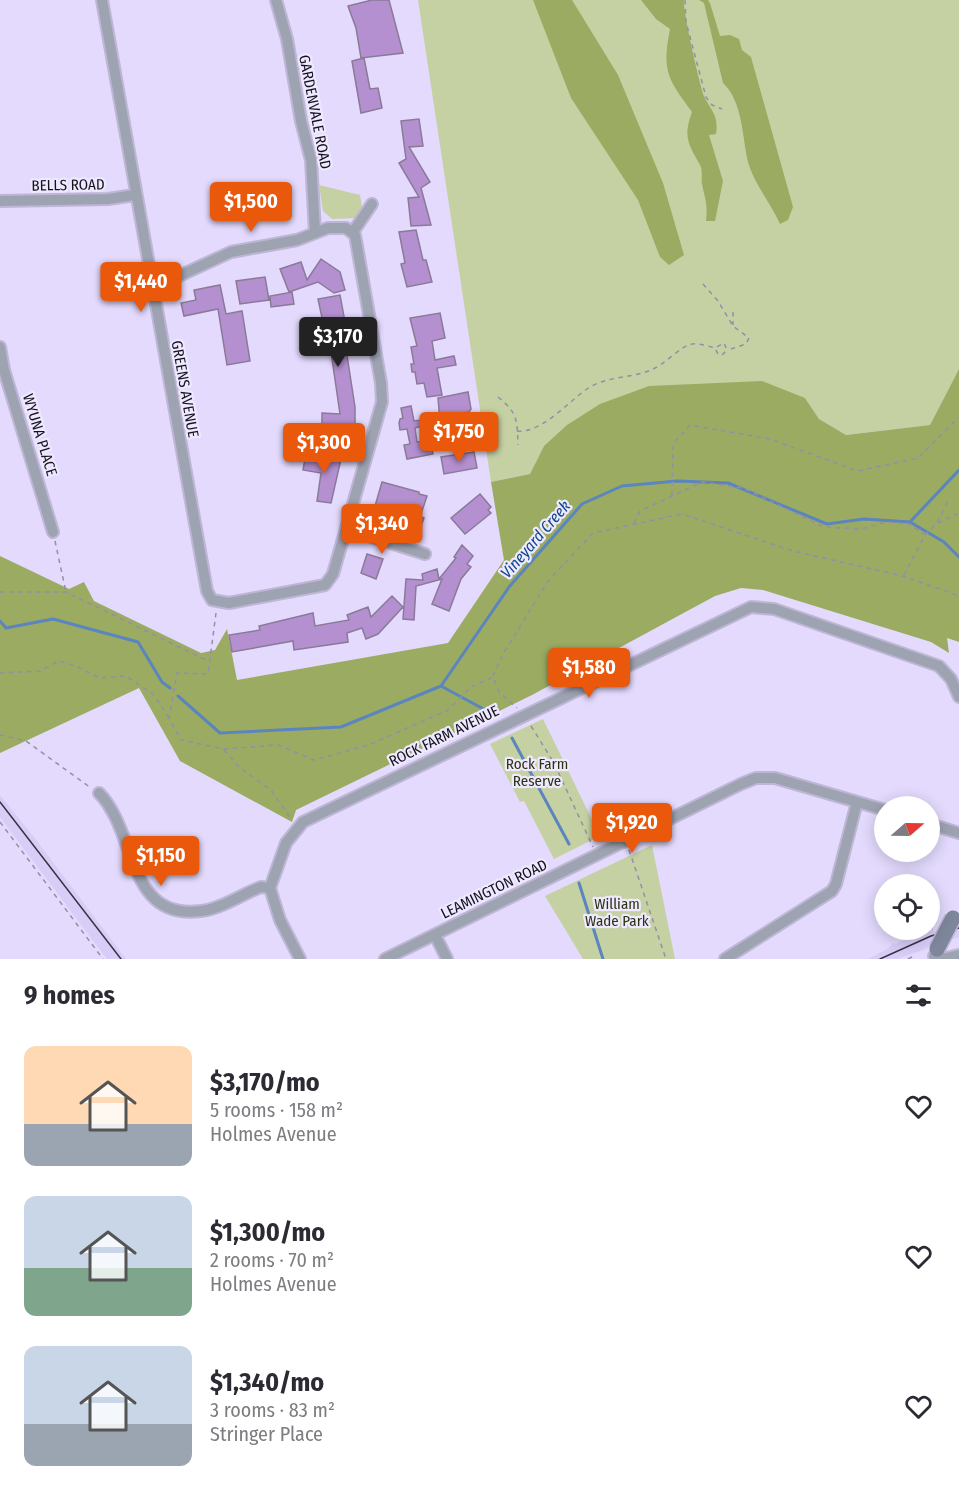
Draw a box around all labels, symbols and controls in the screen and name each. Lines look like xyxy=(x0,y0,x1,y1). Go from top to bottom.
street label: GARDENVALE ROAD xyxy=(295,53,335,171)
street label: BELLS ROAD xyxy=(31,175,105,195)
pin: $1,500 xyxy=(202,182,300,233)
text: $1,500 xyxy=(224,189,278,213)
pin: $1,440 xyxy=(92,262,190,313)
text: $1,440 xyxy=(114,269,168,293)
pin: $3,170 xyxy=(289,317,387,368)
text: $3,170 xyxy=(313,324,363,348)
street label: GREENS AVENUE xyxy=(168,339,202,439)
street label: WYUNA PLACE xyxy=(19,392,61,478)
pin: $1,750 xyxy=(410,412,508,463)
text: $1,750 xyxy=(433,419,485,443)
pin: $1,300 xyxy=(275,423,373,474)
text: $1,300 xyxy=(297,430,351,454)
water label: Vineyard Creek xyxy=(497,497,574,582)
pin: $1,340 xyxy=(333,504,431,555)
text: $1,340 xyxy=(355,511,409,535)
pin: $1,580 xyxy=(540,648,638,699)
text: $1,580 xyxy=(562,655,616,679)
street label: ROCK FARM AVENUE xyxy=(386,702,502,770)
park label: Rock Farm Reserve xyxy=(506,755,568,790)
north arrow xyxy=(874,796,940,862)
map controls xyxy=(874,796,940,940)
pin: $1,920 xyxy=(583,803,681,854)
text: $1,920 xyxy=(606,810,658,834)
pin: $1,150 xyxy=(112,836,210,887)
text: $1,150 xyxy=(136,843,186,867)
street label: LEAMINGTON ROAD xyxy=(438,855,550,923)
button: locate xyxy=(874,874,940,940)
park label: William Wade Park xyxy=(585,895,649,930)
icon: filters xyxy=(902,979,935,1012)
text: 9 homes xyxy=(24,980,115,1011)
text: $3,170/mo xyxy=(210,1067,320,1098)
icon: home xyxy=(72,1070,144,1142)
icon: heart xyxy=(902,1090,935,1123)
text: 5 rooms · 158 m² xyxy=(210,1098,343,1122)
text: Holmes Avenue xyxy=(210,1122,337,1146)
text: $1,300/mo xyxy=(210,1217,325,1248)
icon: home xyxy=(72,1220,144,1292)
icon: heart xyxy=(902,1240,935,1273)
text: 2 rooms · 70 m² xyxy=(210,1248,334,1272)
text: Holmes Avenue xyxy=(210,1272,337,1296)
text: $1,340/mo xyxy=(210,1367,324,1398)
icon: home xyxy=(72,1370,144,1442)
icon: heart xyxy=(902,1390,935,1423)
text: 3 rooms · 83 m² xyxy=(210,1398,335,1422)
text: Stringer Place xyxy=(210,1422,323,1446)

